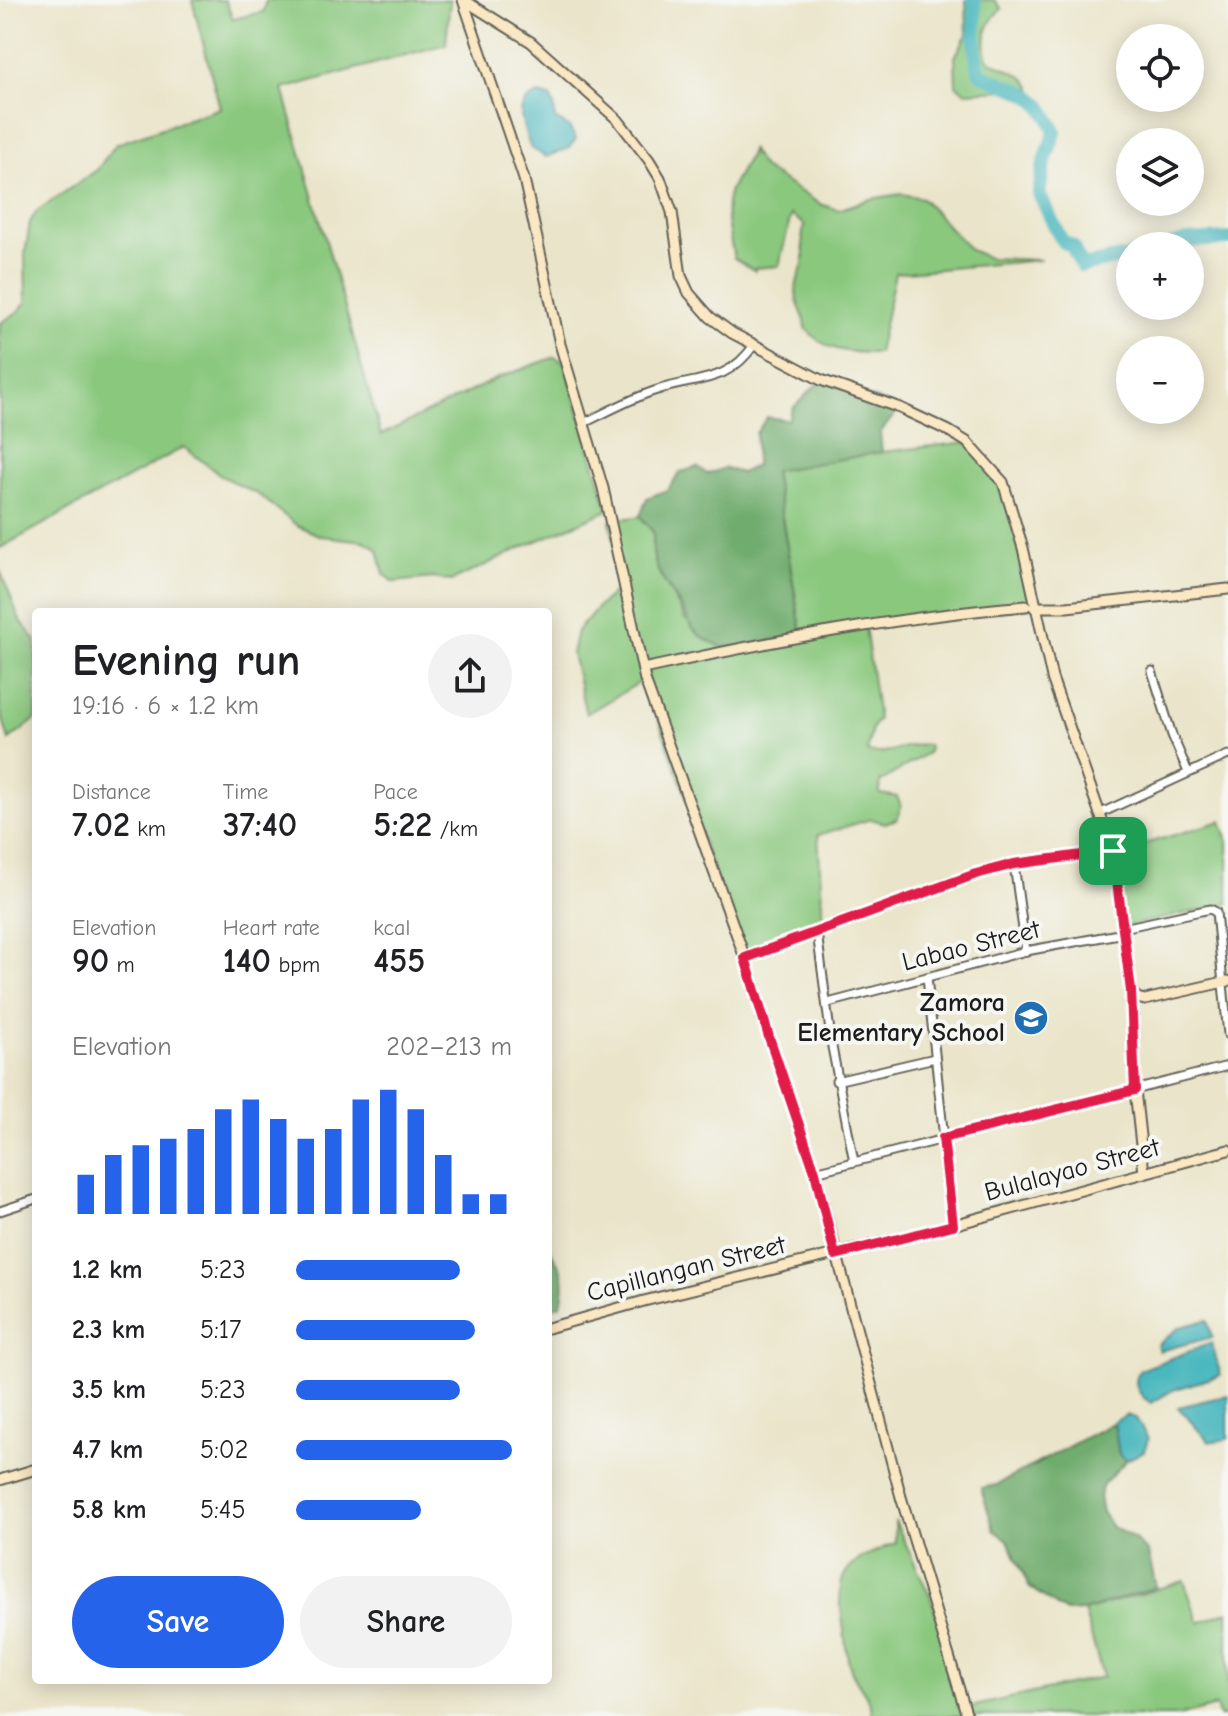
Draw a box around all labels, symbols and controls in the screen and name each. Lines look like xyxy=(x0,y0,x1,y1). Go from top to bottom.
map controls xyxy=(1116,24,1204,424)
button: locate xyxy=(1116,24,1204,112)
button: layers xyxy=(1116,128,1204,216)
button: + xyxy=(1116,232,1204,320)
button: − xyxy=(1116,336,1204,424)
button: share xyxy=(428,634,512,718)
text: Evening run xyxy=(72,635,300,686)
text: 19:16 · 6 × 1.2 km xyxy=(72,691,259,721)
text: Distance xyxy=(72,779,151,805)
text: Time xyxy=(223,779,268,805)
text: Pace xyxy=(373,779,418,805)
text: 7.02 xyxy=(72,805,130,845)
text: 37:40 xyxy=(223,805,297,845)
text: 5:22 xyxy=(373,805,432,845)
text: km xyxy=(130,816,166,842)
text: /km xyxy=(432,816,478,842)
pin xyxy=(1079,817,1147,885)
icon: arrive xyxy=(1091,829,1135,873)
street label: Labao Street xyxy=(899,914,1044,978)
text: Elevation xyxy=(72,915,156,941)
text: Heart rate xyxy=(223,915,320,941)
text: kcal xyxy=(373,915,410,941)
text: 90 xyxy=(72,941,109,981)
text: 140 xyxy=(223,941,271,981)
text: 455 xyxy=(373,941,425,981)
text: m xyxy=(109,952,135,978)
text: bpm xyxy=(271,952,320,978)
place label: Zamora Elementary School xyxy=(797,988,1005,1048)
school or university icon: Zamora Elementary School xyxy=(1012,999,1050,1037)
text: Elevation xyxy=(72,1032,172,1062)
text: 202–213 m xyxy=(386,1032,512,1062)
street label: Bulalayao Street xyxy=(981,1132,1164,1208)
street label: Capillangan Street xyxy=(584,1229,790,1308)
text: 1.2 km xyxy=(72,1255,143,1285)
text: 5:23 xyxy=(200,1255,246,1285)
text: 2.3 km xyxy=(72,1315,145,1345)
text: 5:17 xyxy=(200,1315,241,1345)
text: 3.5 km xyxy=(72,1375,146,1405)
text: 5:23 xyxy=(200,1375,246,1405)
text: 4.7 km xyxy=(72,1435,143,1465)
text: 5:02 xyxy=(200,1435,248,1465)
text: 5.8 km xyxy=(72,1495,146,1525)
text: 5:45 xyxy=(200,1495,245,1525)
button: Save xyxy=(72,1576,284,1668)
button: Share xyxy=(300,1576,512,1668)

